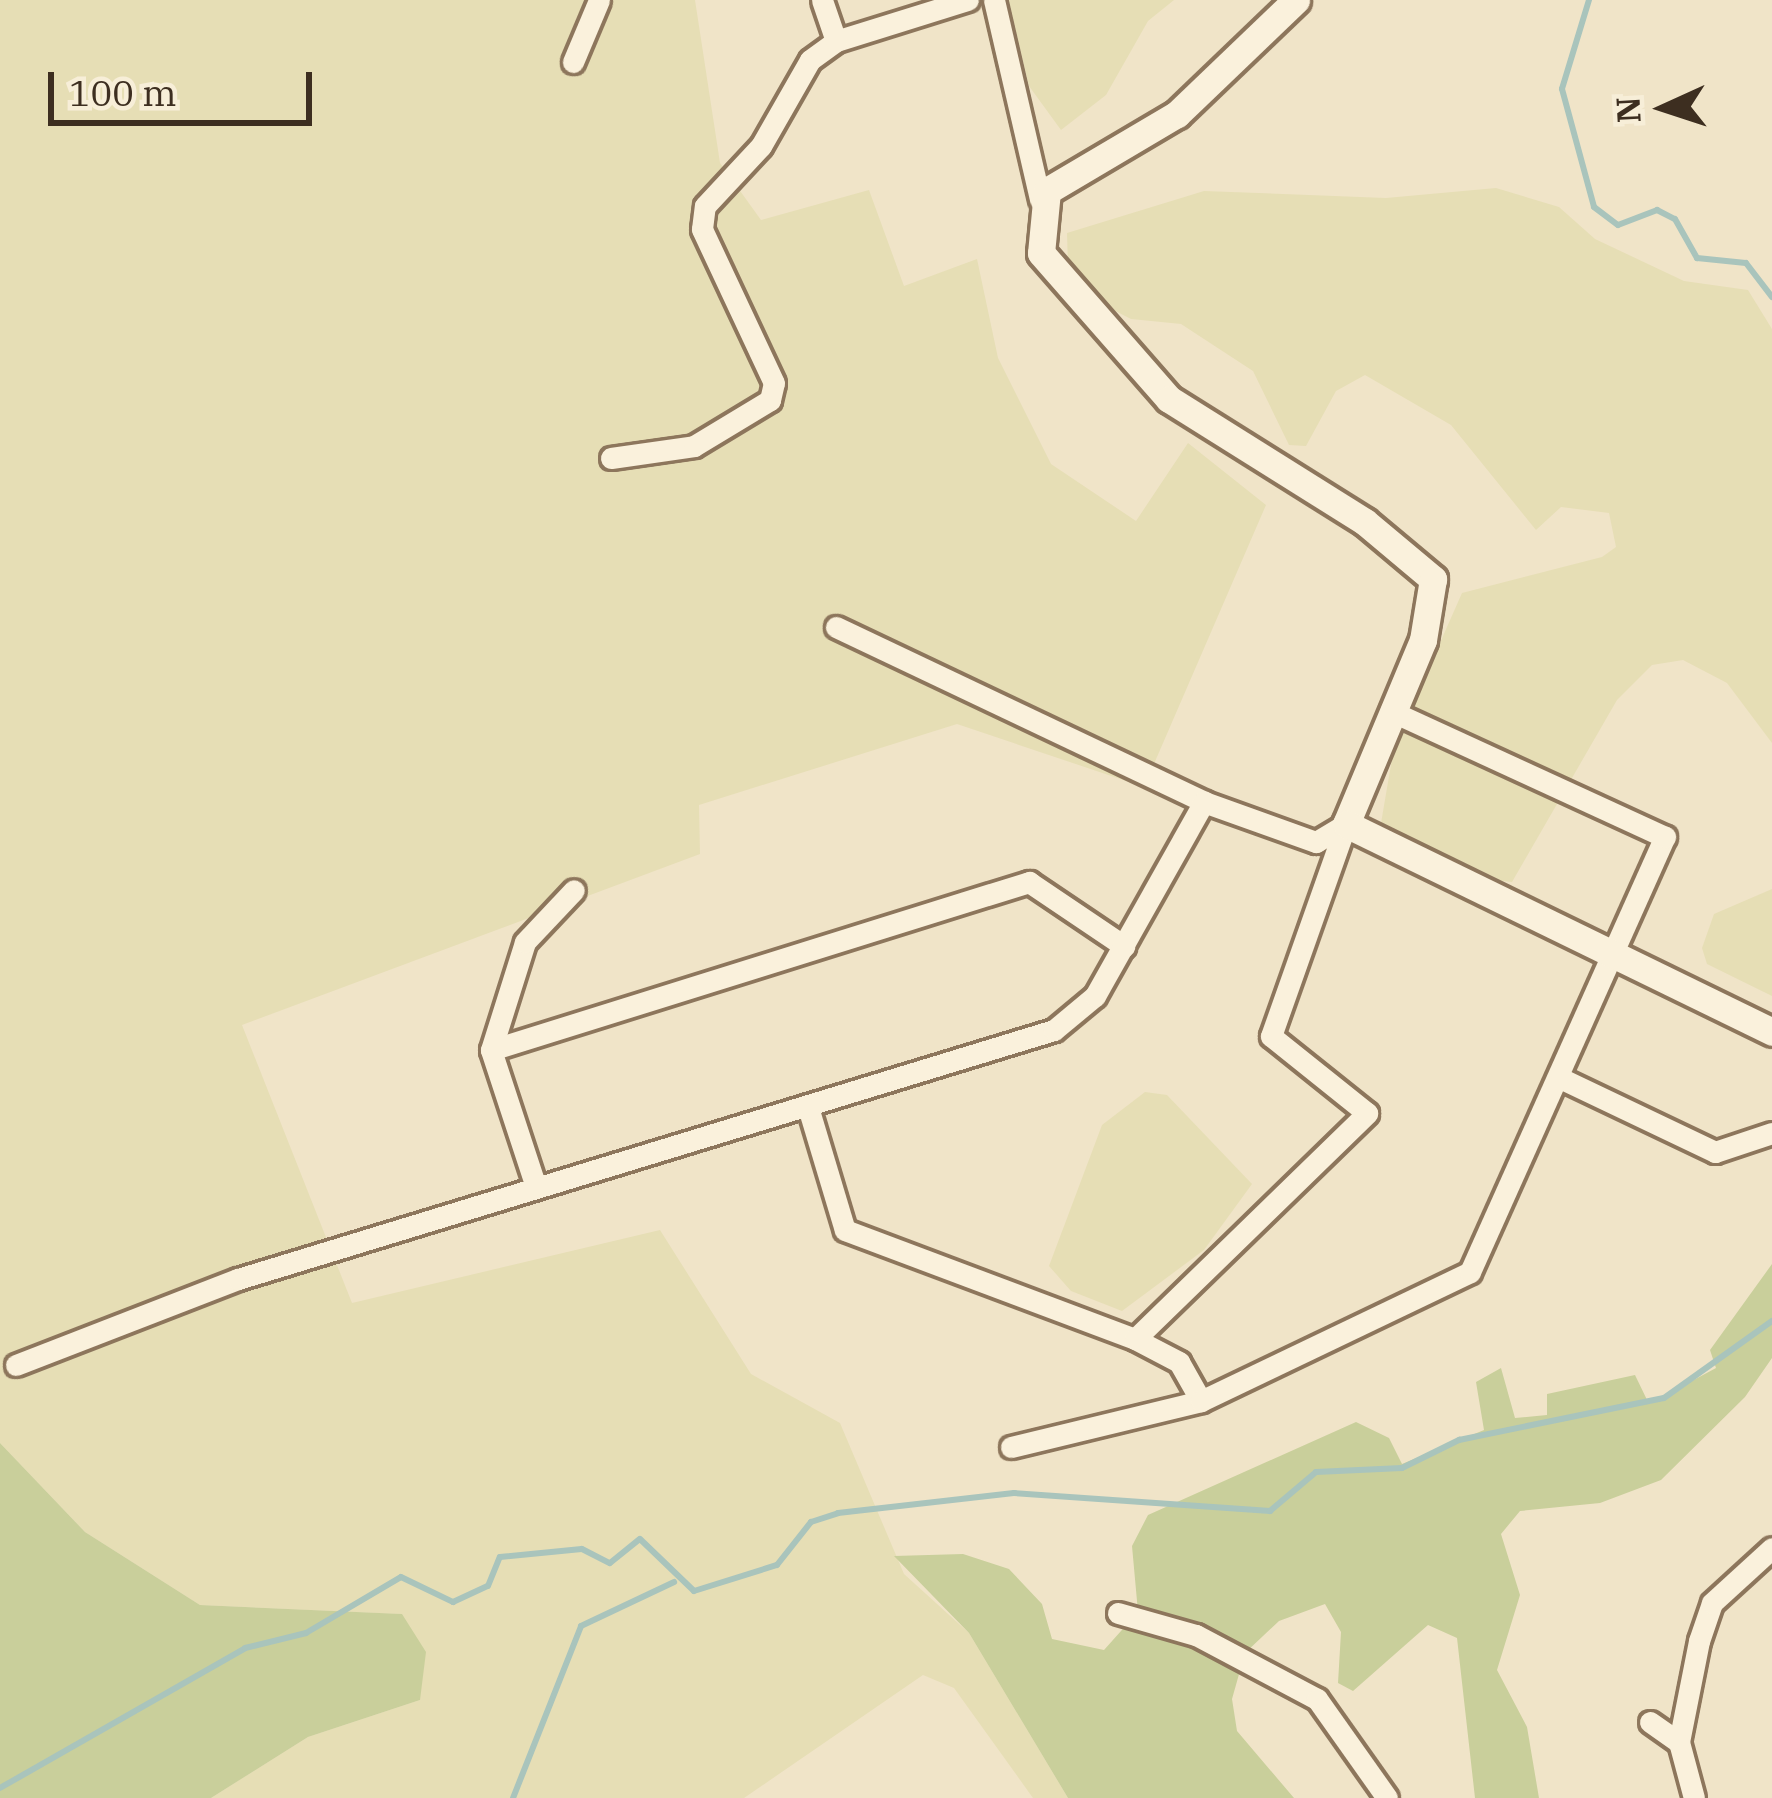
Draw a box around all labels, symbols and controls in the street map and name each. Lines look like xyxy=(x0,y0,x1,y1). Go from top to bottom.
scale bar xyxy=(54,48,318,122)
north arrow xyxy=(1604,48,1724,168)
text: 100 m xyxy=(69,69,176,116)
text: N xyxy=(1605,96,1650,124)

